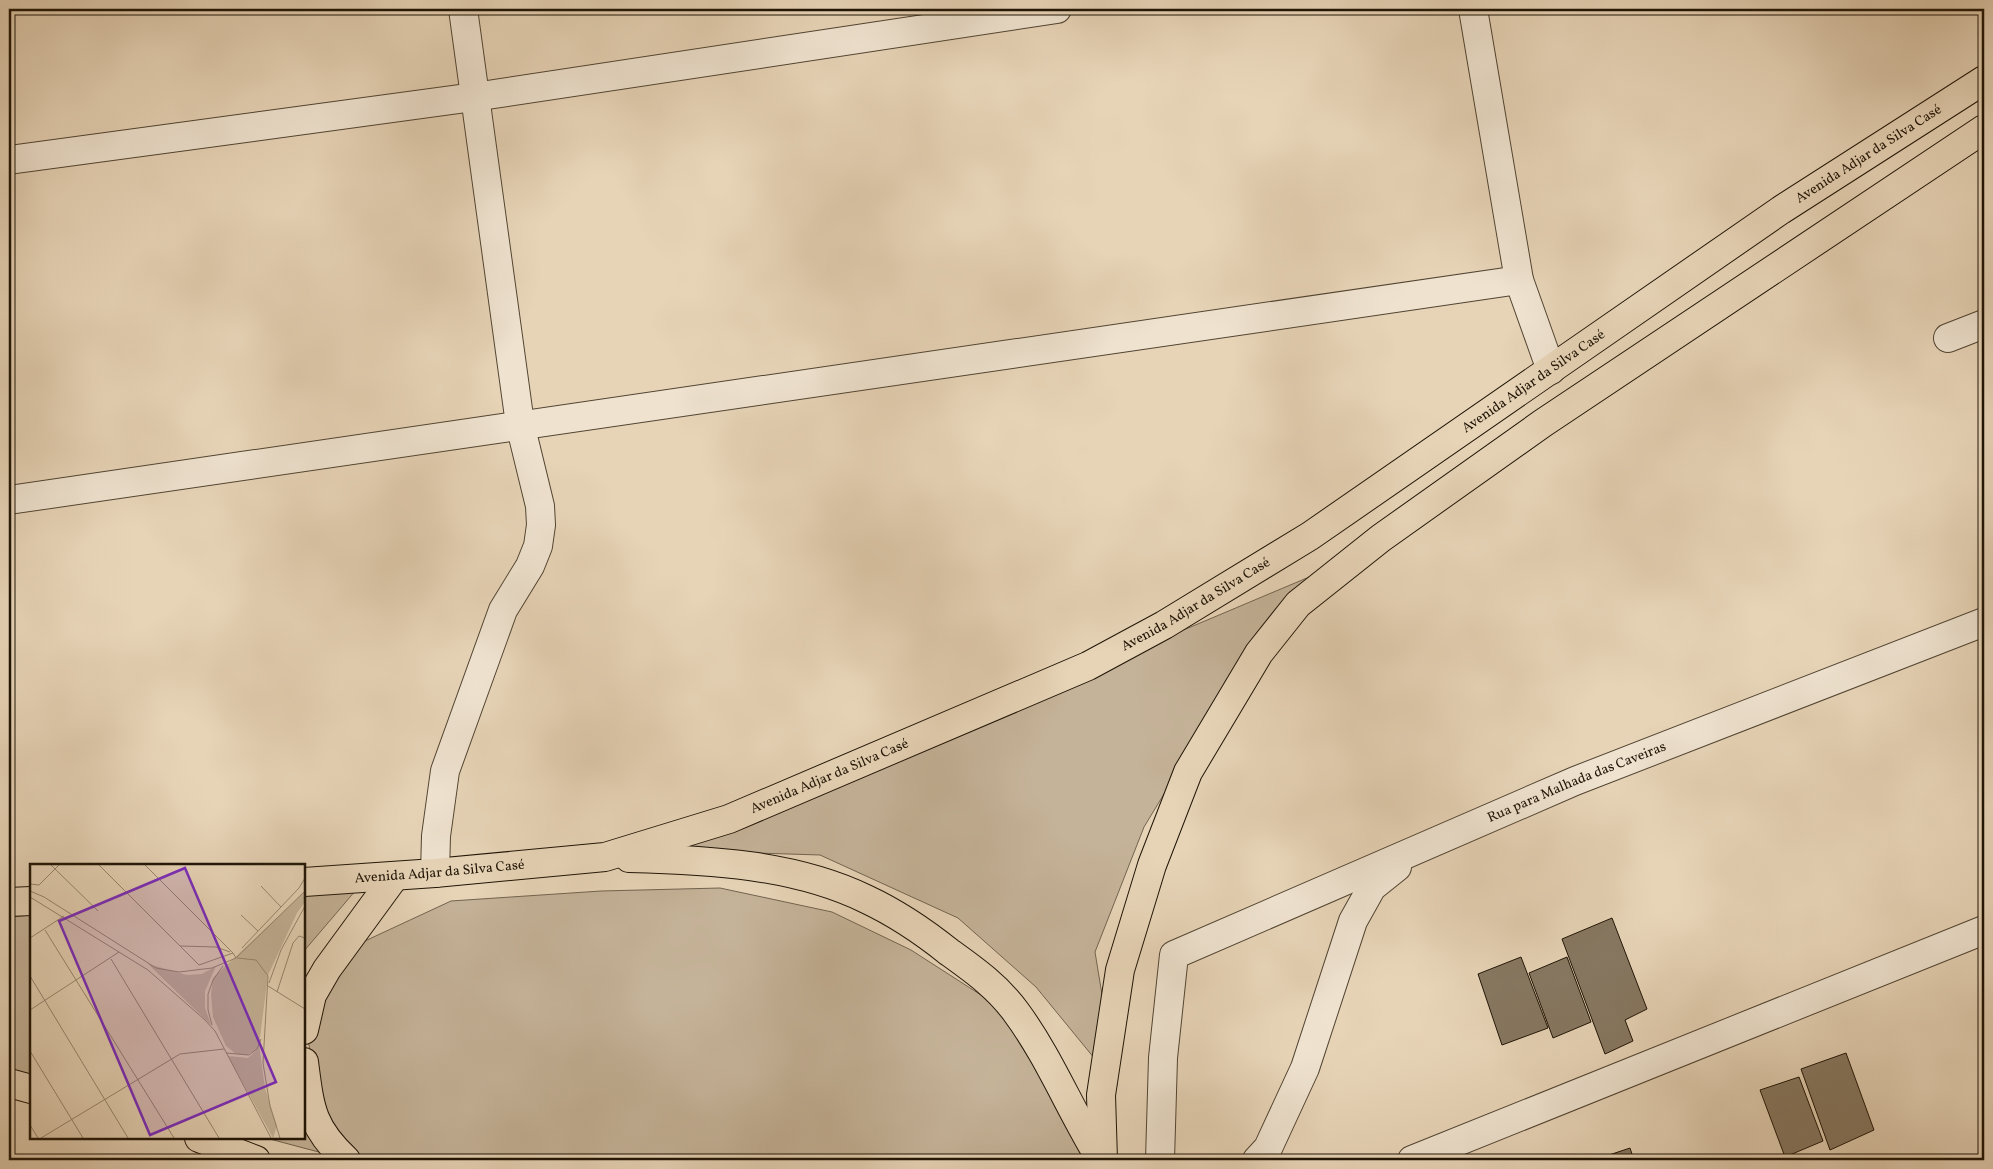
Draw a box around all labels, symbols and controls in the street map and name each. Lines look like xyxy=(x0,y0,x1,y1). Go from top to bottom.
street label: Avenida Adjar da Silva Casé xyxy=(1792,100,1946,208)
street label: Avenida Adjar da Silva Casé xyxy=(1458,325,1609,438)
street label: Avenida Adjar da Silva Casé xyxy=(1118,553,1274,656)
street label: Avenida Adjar da Silva Casé xyxy=(748,734,912,818)
street label: Rua para Malhada das Caveiras xyxy=(1484,737,1669,827)
street label: Avenida Adjar da Silva Casé xyxy=(354,855,526,888)
inset map xyxy=(30,864,305,1139)

